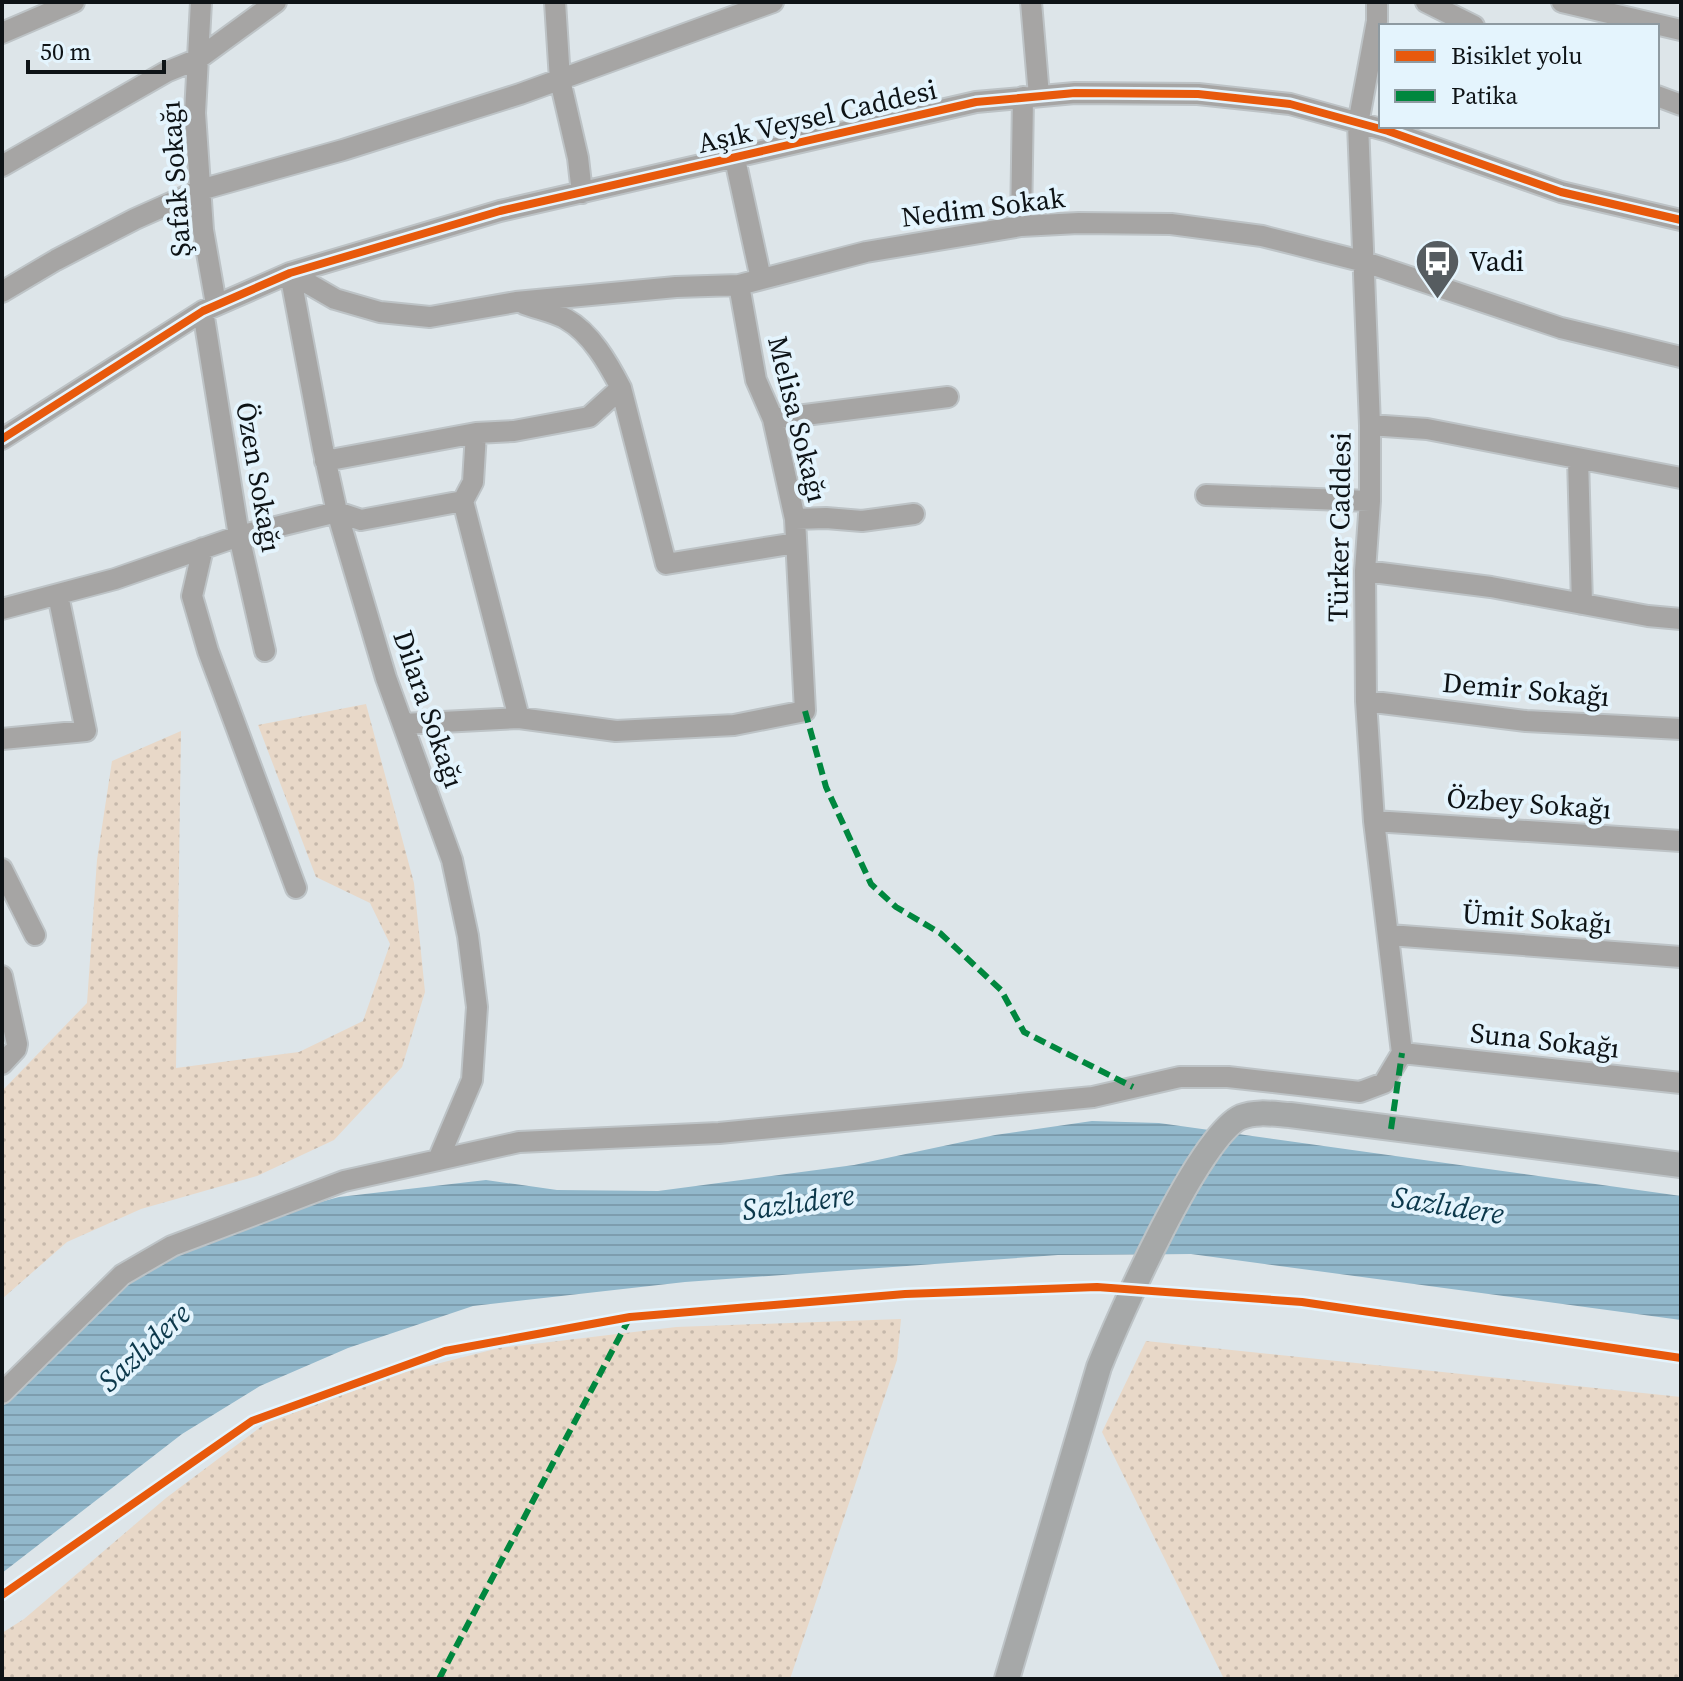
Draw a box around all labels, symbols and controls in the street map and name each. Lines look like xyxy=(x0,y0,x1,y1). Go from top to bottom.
scale bar xyxy=(28,24,164,74)
legend xyxy=(1379,24,1659,128)
text: 50 m xyxy=(40,35,91,68)
text: Bisiklet yolu xyxy=(1451,39,1582,72)
street label: Aşık Veysel Caddesi xyxy=(694,70,940,162)
text: Patika xyxy=(1451,79,1518,112)
street label: Şafak Sokağı xyxy=(151,100,199,258)
street label: Nedim Sokak xyxy=(899,178,1068,236)
bus stop icon: Vadi xyxy=(1414,237,1462,300)
place label: Vadi xyxy=(1469,242,1524,280)
street label: Melisa Sokağı xyxy=(759,332,837,506)
street label: Özen Sokağı xyxy=(227,399,291,555)
street label: Türker Caddesi xyxy=(1318,432,1360,622)
street label: Dilara Sokağı xyxy=(384,625,474,793)
street label: Demir Sokağı xyxy=(1441,663,1611,715)
street label: Özbey Sokağı xyxy=(1445,778,1613,828)
street label: Ümit Sokağı xyxy=(1461,894,1613,942)
street label: Suna Sokağı xyxy=(1469,1013,1621,1067)
water label: Sazlıdere xyxy=(739,1174,857,1230)
water label: Sazlıdere xyxy=(1389,1176,1507,1234)
water label: Sazlıdere xyxy=(89,1293,199,1401)

